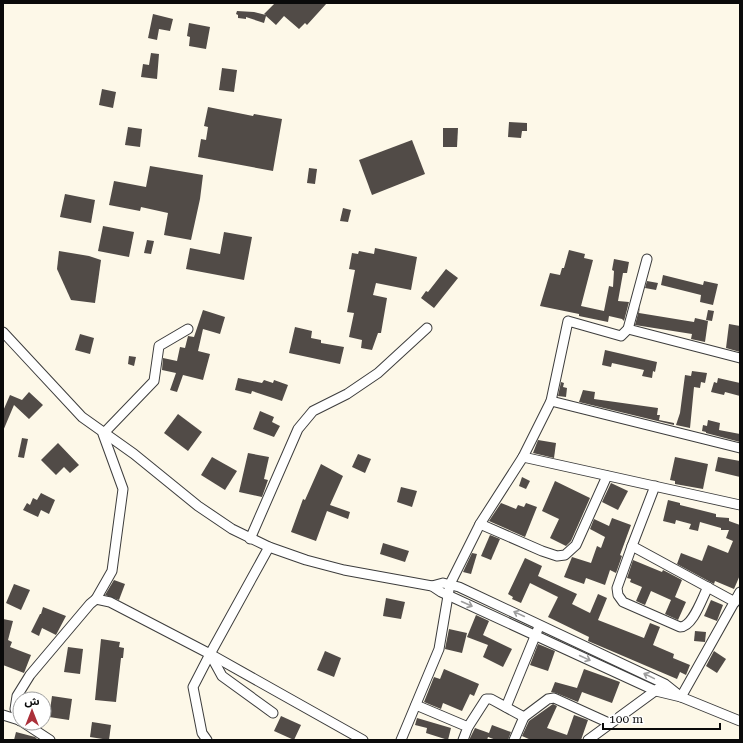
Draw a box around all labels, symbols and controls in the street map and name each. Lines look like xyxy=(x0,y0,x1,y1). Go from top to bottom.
one-way arrow xyxy=(460,601,472,608)
one-way arrow xyxy=(513,610,525,617)
one-way arrow xyxy=(578,655,590,662)
one-way arrow xyxy=(643,672,655,679)
north arrow xyxy=(12,691,52,731)
text: ش xyxy=(24,695,40,708)
scale bar xyxy=(603,705,720,731)
text: 100 m xyxy=(609,712,643,726)

